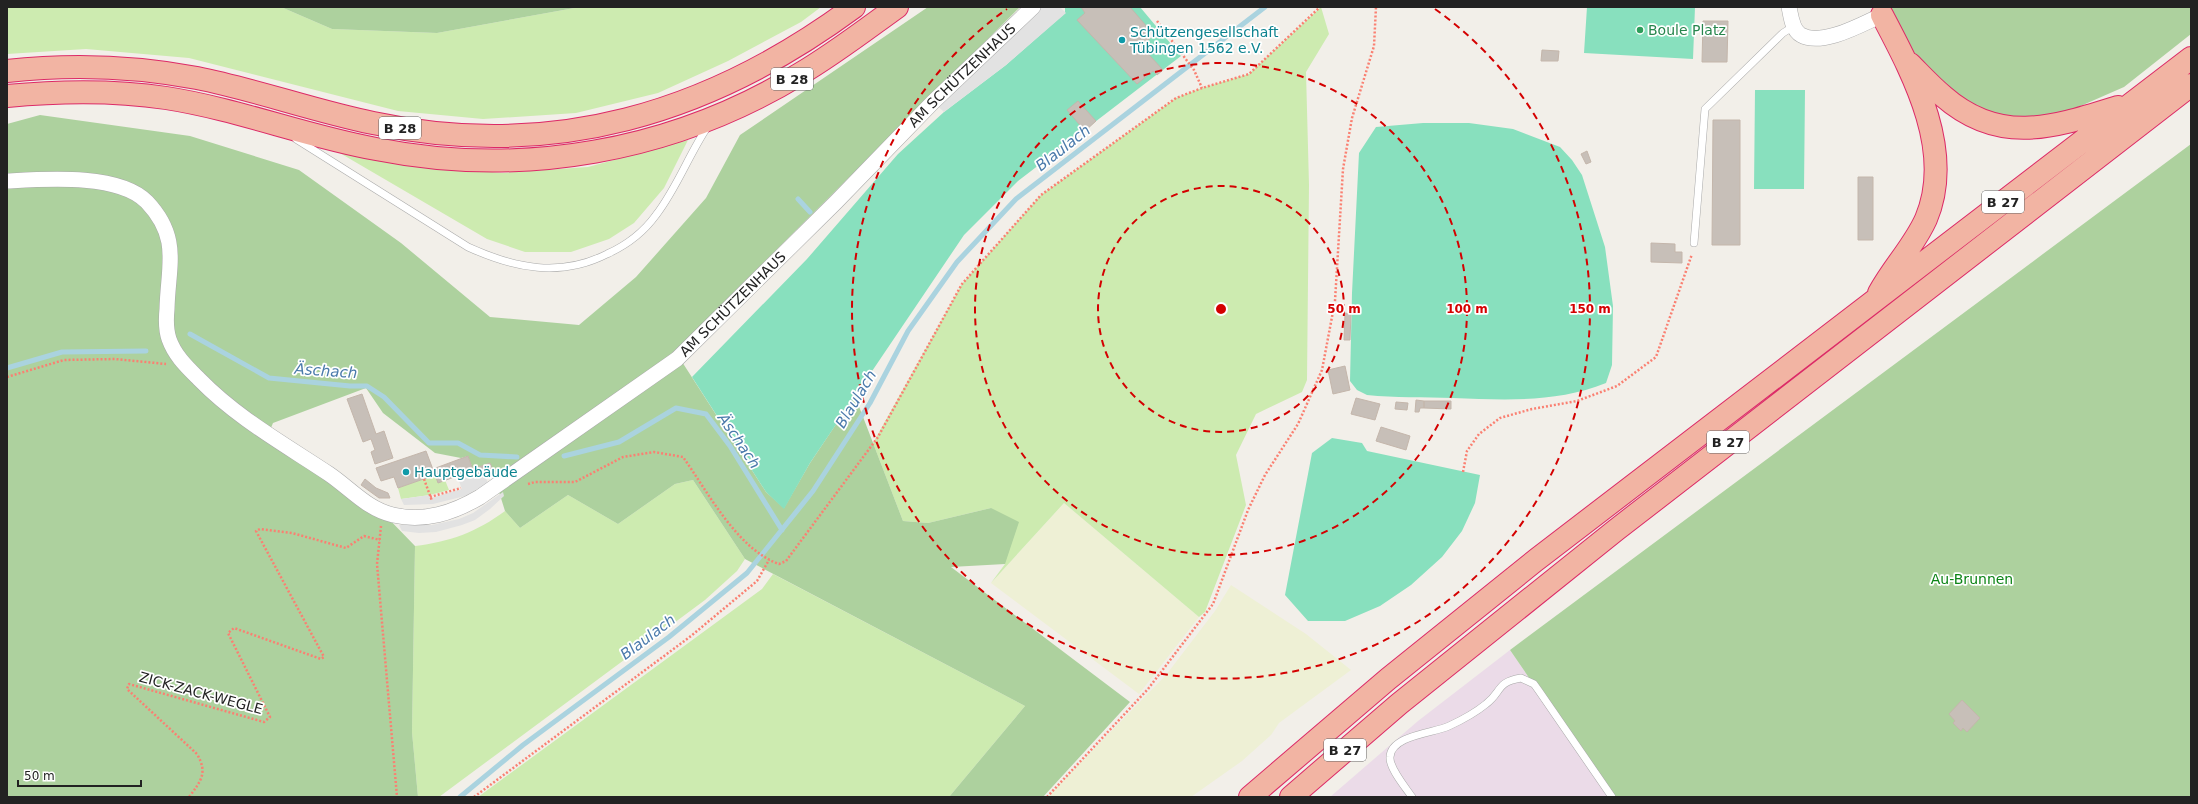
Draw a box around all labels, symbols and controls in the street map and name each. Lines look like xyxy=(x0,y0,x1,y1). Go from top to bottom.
street label: AM SCHÜTZENHAUS xyxy=(905,20,1019,130)
place label: Boule Platz xyxy=(1648,22,1726,38)
place label: Schützengesellschaft Tübingen 1562 e.V. xyxy=(1129,24,1279,56)
marker: Boule Platz xyxy=(1635,25,1645,35)
marker: Schützengesellschaft Tübingen 1562 e.V. xyxy=(1117,35,1127,45)
road number: B 28 xyxy=(771,68,813,90)
road number: B 28 xyxy=(379,117,421,139)
water label: Blaulach xyxy=(1032,121,1094,175)
road number: B 27 xyxy=(1982,191,2024,213)
street label: AM SCHÜTZENHAUS xyxy=(676,248,789,360)
centre of rings xyxy=(1214,302,1228,316)
text: 50 m xyxy=(1327,302,1361,316)
text: 100 m xyxy=(1446,302,1488,316)
text: 150 m xyxy=(1569,302,1611,316)
water label: Äschach xyxy=(293,359,358,382)
water label: Blaulach xyxy=(832,367,880,431)
water label: Äschach xyxy=(713,409,765,472)
road number: B 27 xyxy=(1707,431,1749,453)
place label: Hauptgebäude xyxy=(414,464,518,480)
marker: Hauptgebäude xyxy=(401,467,411,477)
park label: Au-Brunnen xyxy=(1931,571,2013,587)
water label: Blaulach xyxy=(617,610,679,664)
street label: ZICK-ZACK-WEGLE xyxy=(137,669,265,717)
road number: B 27 xyxy=(1324,739,1366,761)
scale bar xyxy=(18,762,141,788)
text: 50 m xyxy=(24,769,55,783)

